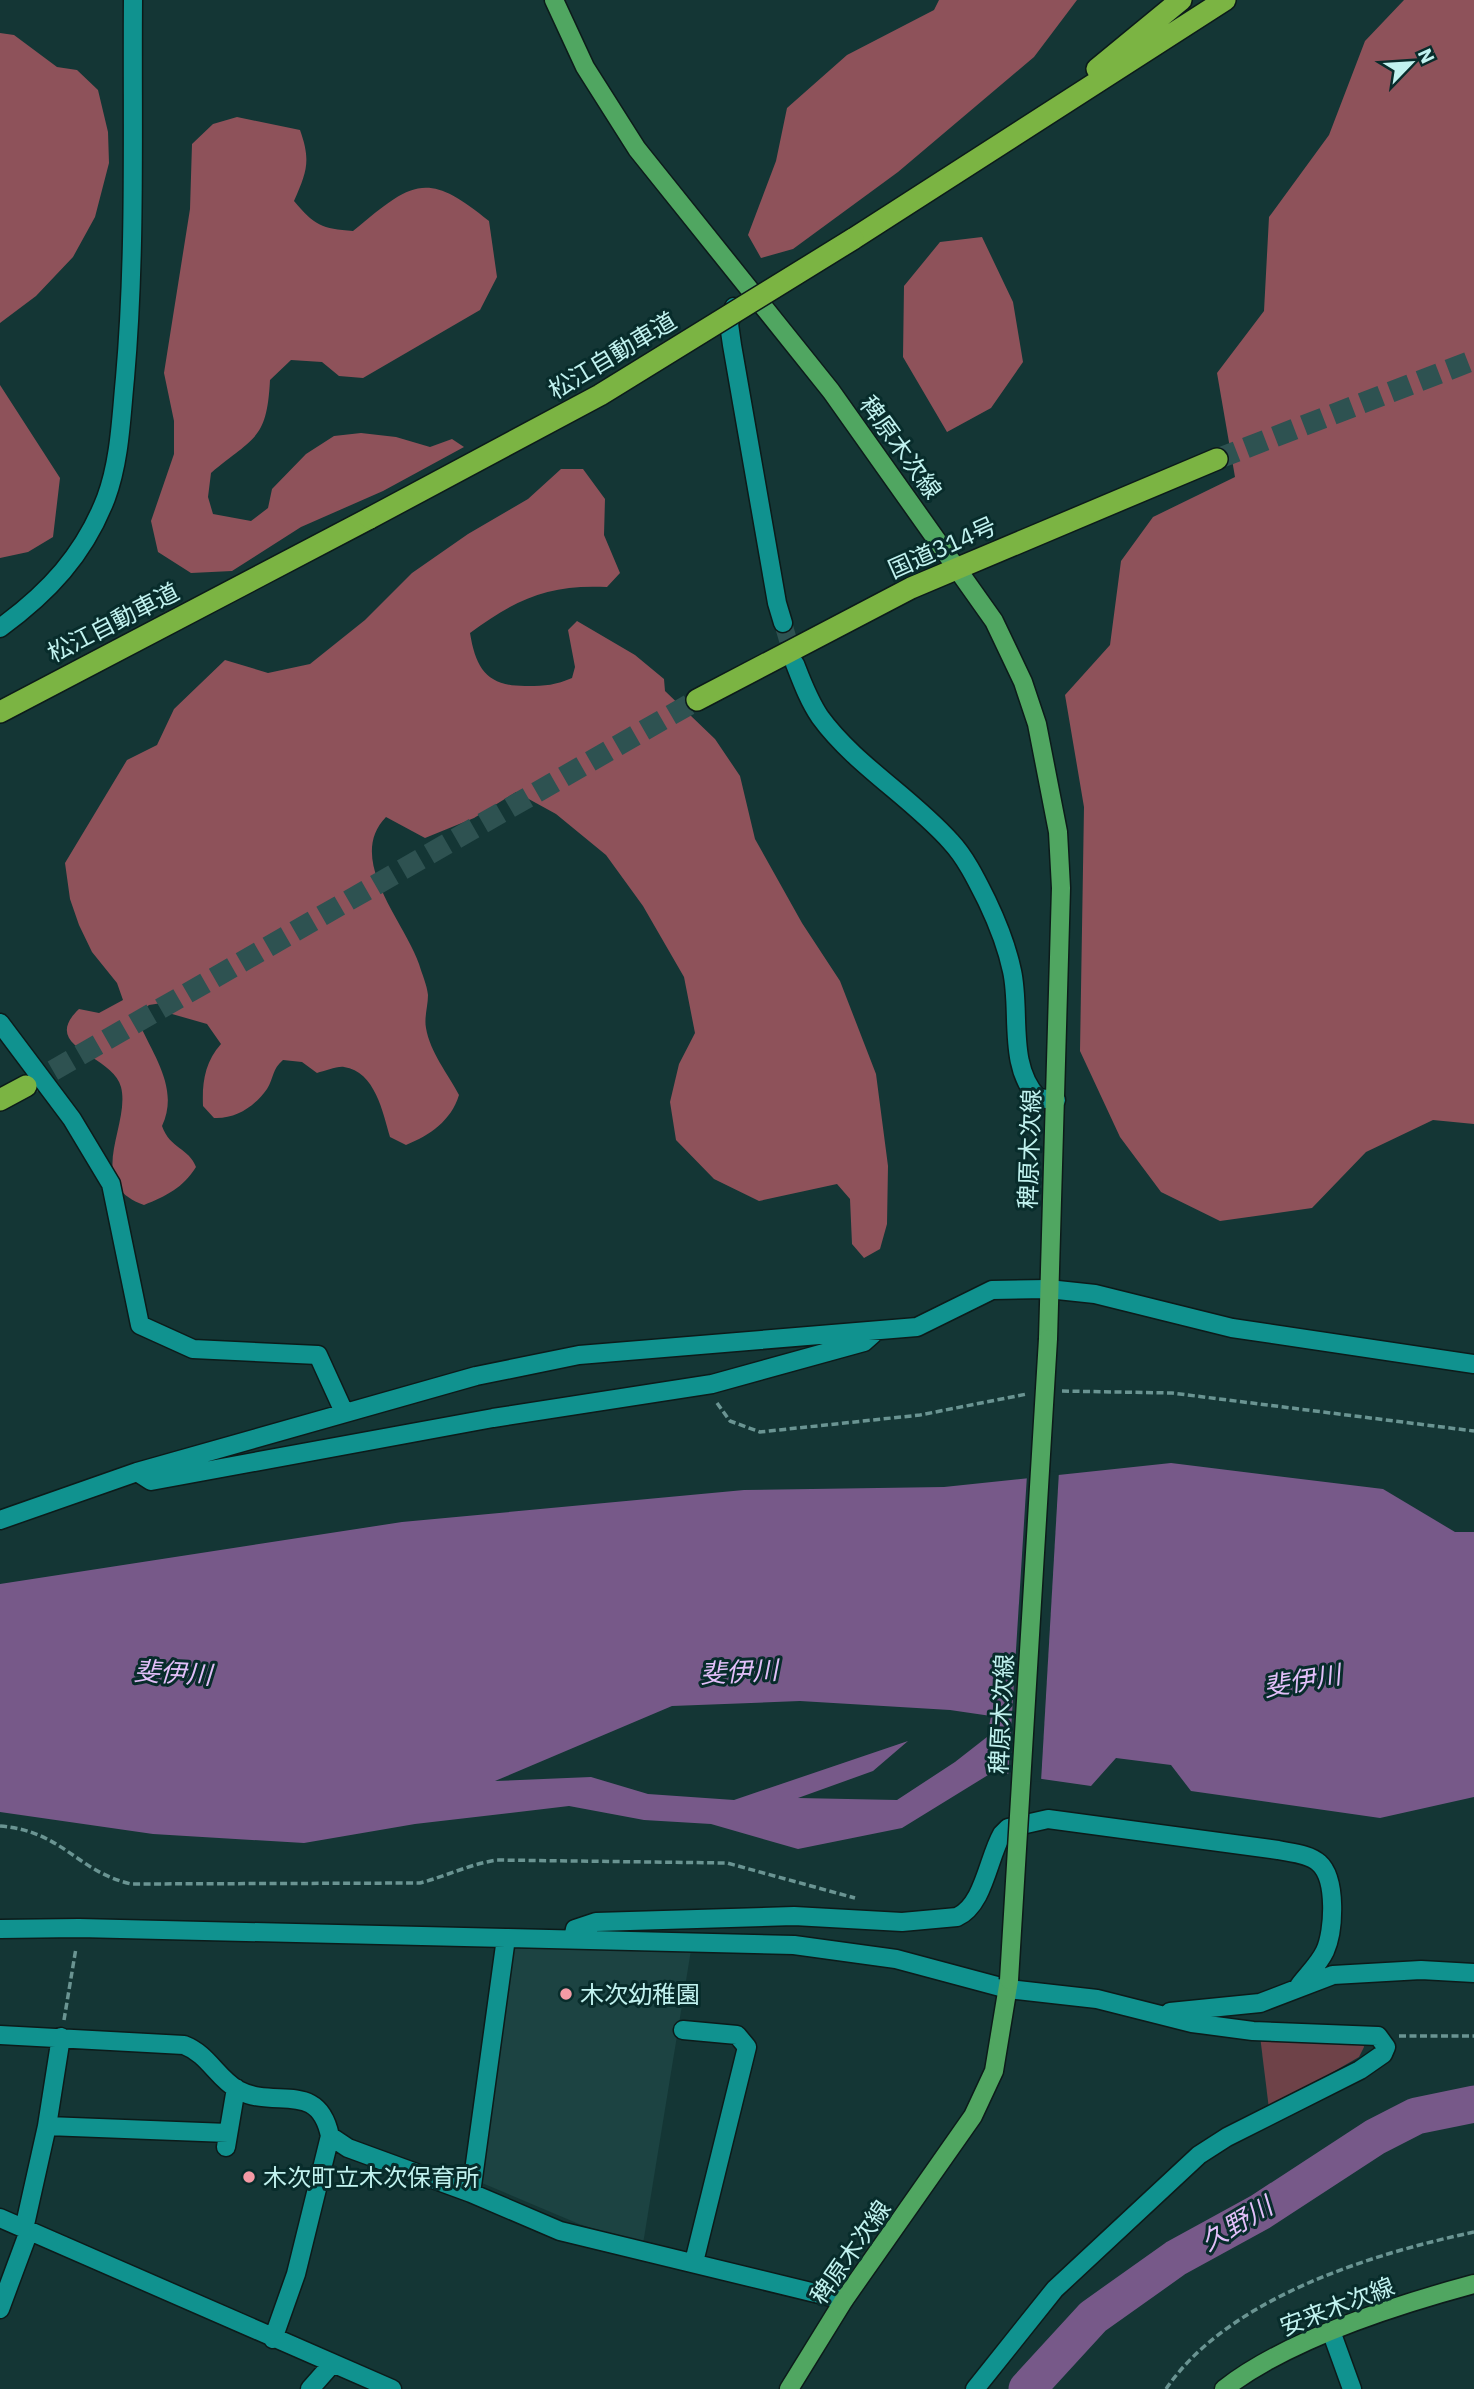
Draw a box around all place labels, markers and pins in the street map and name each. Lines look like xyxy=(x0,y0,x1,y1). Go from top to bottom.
place label: 木次幼稚園 xyxy=(580,1978,700,2010)
marker: 木次幼稚園 xyxy=(558,1986,574,2002)
place label: 木次町立木次保育所 xyxy=(263,2161,479,2193)
marker: 木次町立木次保育所 xyxy=(241,2169,257,2185)

